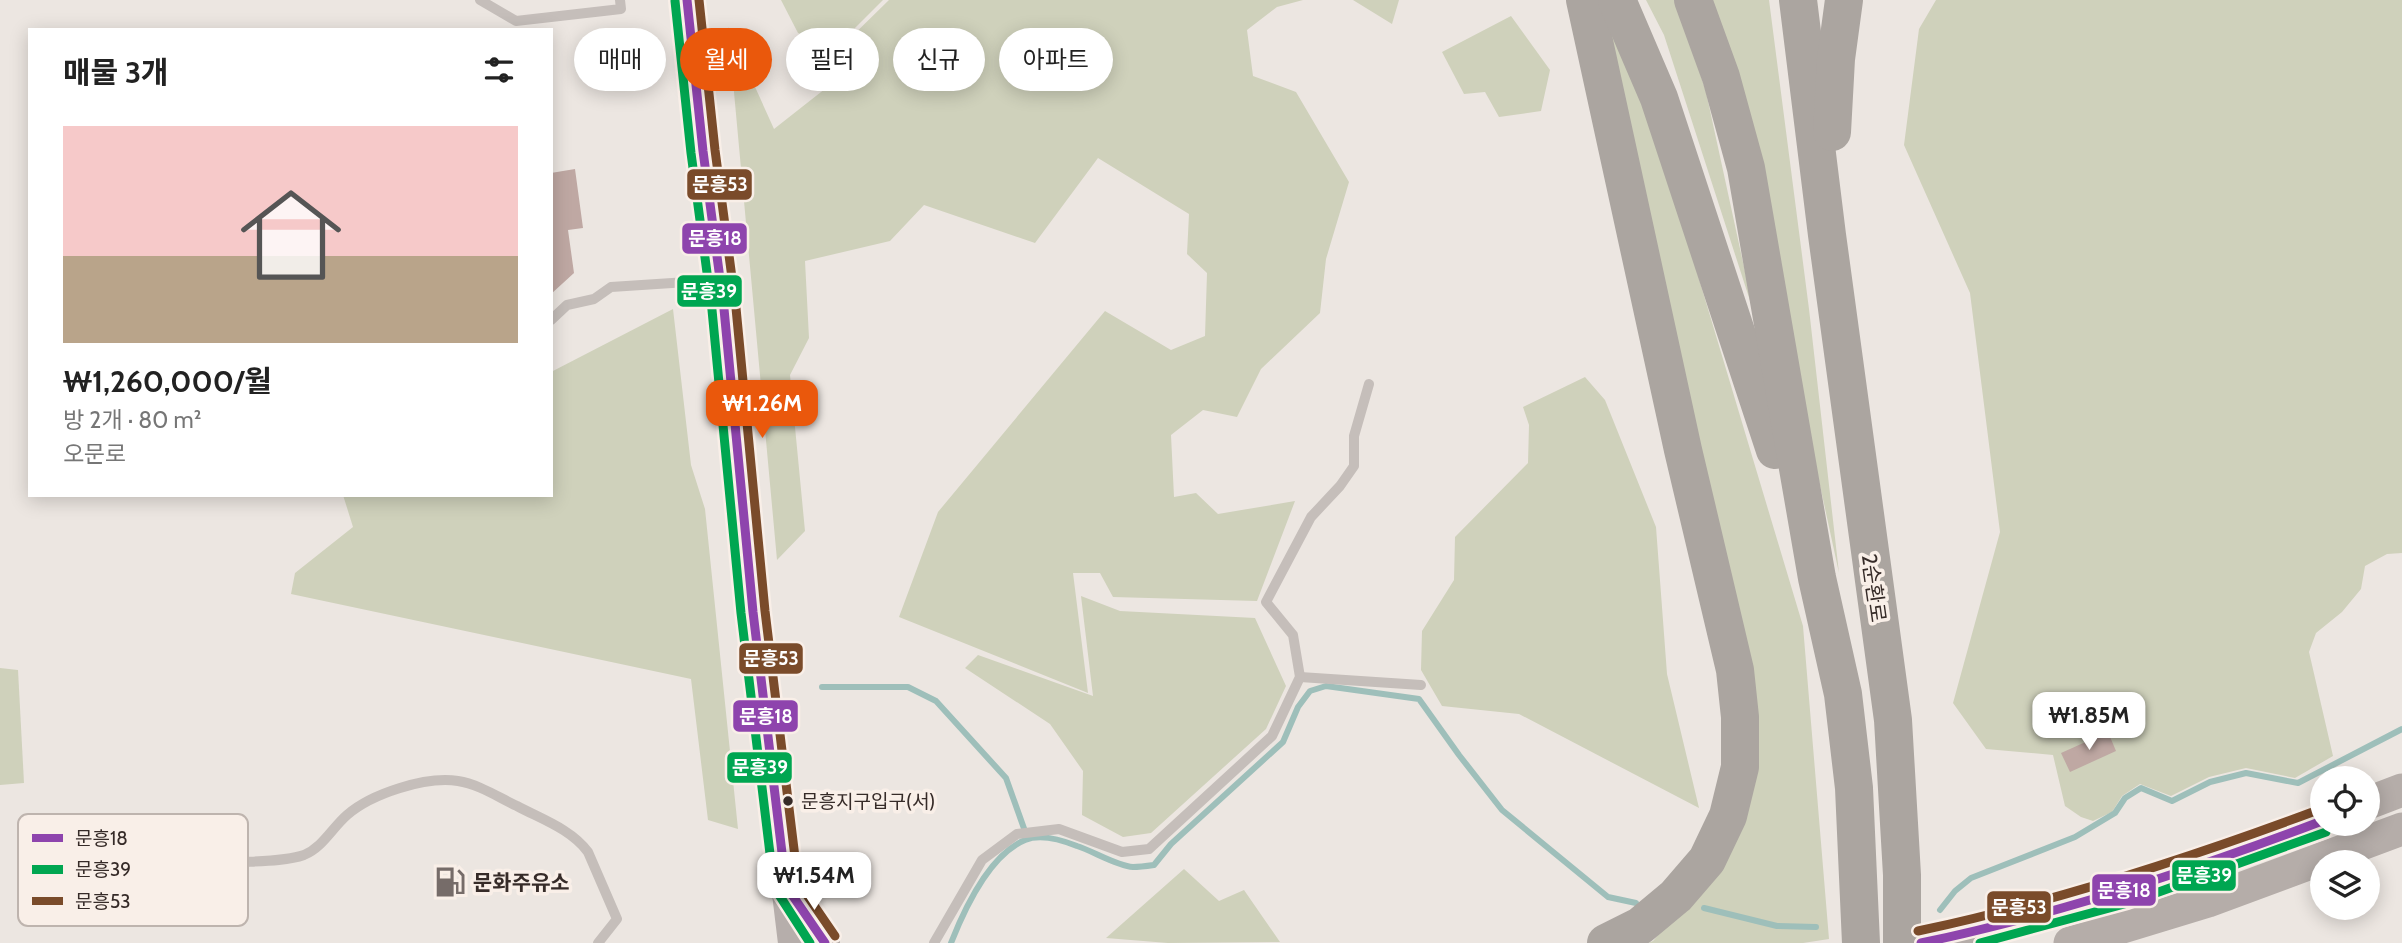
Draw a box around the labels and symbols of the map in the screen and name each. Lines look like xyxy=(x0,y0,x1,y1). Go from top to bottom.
line badge: 문흥53 xyxy=(686,168,753,201)
text: 문흥53 xyxy=(692,173,748,196)
line badge: 문흥18 xyxy=(681,222,748,255)
text: 문흥18 xyxy=(688,227,742,250)
line badge: 문흥39 xyxy=(676,274,743,308)
text: 문흥39 xyxy=(681,280,737,303)
pin: ₩1.26M xyxy=(705,380,819,440)
street label: 2순환로 xyxy=(1857,552,1891,624)
line badge: 문흥53 xyxy=(738,642,804,675)
text: 문흥53 xyxy=(743,647,799,670)
pin: ₩1.85M xyxy=(2032,692,2146,752)
line badge: 문흥18 xyxy=(732,699,799,733)
text: 문흥18 xyxy=(739,705,793,728)
line badge: 문흥39 xyxy=(726,751,793,784)
text: 문흥39 xyxy=(732,756,788,779)
place label: 문흥지구입구(서) xyxy=(801,790,935,813)
marker: 문흥지구입구(서) xyxy=(781,794,795,808)
legend xyxy=(18,814,248,926)
text: 문흥18 xyxy=(75,827,128,850)
pin: ₩1.54M xyxy=(757,852,871,912)
text: 문흥39 xyxy=(75,858,131,881)
line badge: 문흥39 xyxy=(2171,859,2237,892)
text: 문흥39 xyxy=(2176,864,2232,887)
fuel station icon: 문화주유소 xyxy=(433,865,467,899)
place label: 문화주유소 xyxy=(473,870,570,895)
line badge: 문흥18 xyxy=(2091,873,2157,907)
text: 문흥18 xyxy=(2097,879,2151,902)
text: 문흥53 xyxy=(75,890,131,913)
line badge: 문흥53 xyxy=(1986,890,2052,924)
text: 문흥53 xyxy=(1991,896,2047,919)

